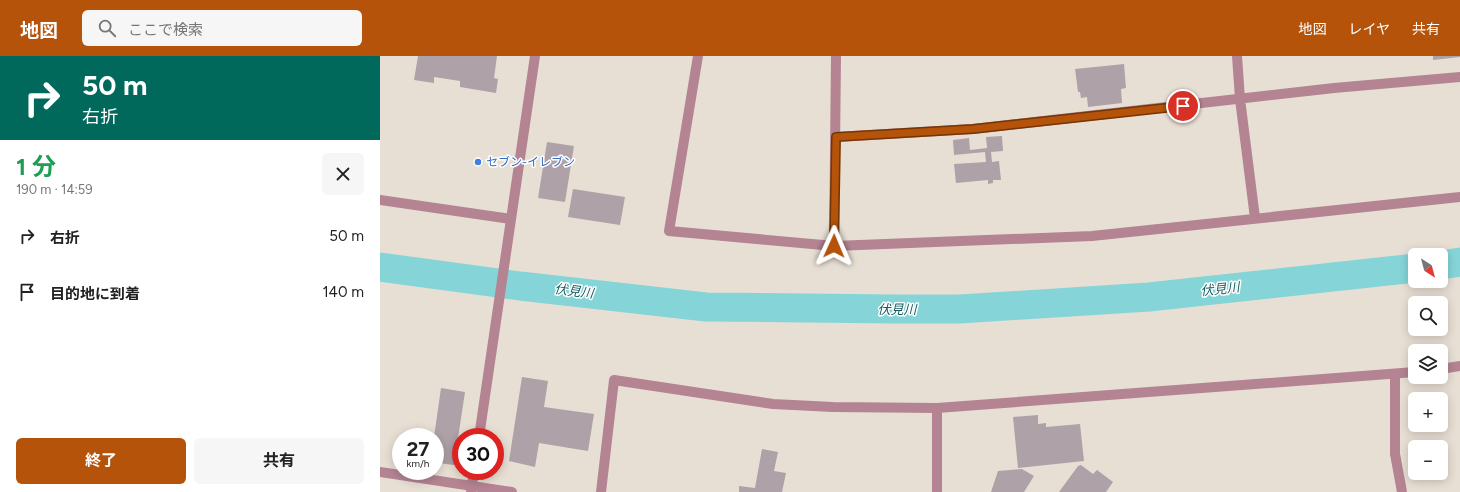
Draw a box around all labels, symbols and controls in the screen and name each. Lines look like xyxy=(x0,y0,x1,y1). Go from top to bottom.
search box xyxy=(82,10,362,46)
icon: search xyxy=(96,17,118,39)
text: 地図 xyxy=(20,19,58,42)
text: ここで検索 xyxy=(128,21,203,39)
text: 地図 xyxy=(1298,21,1326,38)
text: レイヤ xyxy=(1348,21,1390,38)
text: 共有 xyxy=(1412,21,1440,38)
text: 50 m xyxy=(82,68,148,102)
icon: right xyxy=(16,72,68,124)
pin xyxy=(1166,89,1200,123)
icon: arrive xyxy=(1172,95,1194,117)
text: 右折 xyxy=(82,106,118,128)
text: 1 分 xyxy=(16,152,56,181)
button: close xyxy=(322,153,364,195)
place label: セブン-イレブン xyxy=(486,155,575,169)
marker: セブン-イレブン xyxy=(473,157,483,167)
text: 190 m · 14:59 xyxy=(16,182,93,197)
icon: right xyxy=(16,225,38,247)
position arrow xyxy=(813,225,855,267)
text: 50 m xyxy=(329,227,364,245)
text: 右折 xyxy=(50,229,80,247)
north arrow xyxy=(1408,248,1448,288)
map controls xyxy=(1408,248,1448,480)
water label: 伏見川 xyxy=(1200,279,1242,298)
icon: arrive xyxy=(16,281,38,303)
water label: 伏見川 xyxy=(554,281,596,301)
text: 140 m xyxy=(322,283,364,301)
text: 目的地に到着 xyxy=(50,285,140,303)
button: search xyxy=(1408,296,1448,336)
water label: 伏見川 xyxy=(877,302,918,317)
button: layers xyxy=(1408,344,1448,384)
button: + xyxy=(1408,392,1448,432)
speed limit sign: 30 xyxy=(452,428,504,480)
text: 27 xyxy=(407,437,429,461)
button: 終了 xyxy=(16,438,186,484)
button: 共有 xyxy=(194,438,364,484)
button: − xyxy=(1408,440,1448,480)
text: km/h xyxy=(407,457,429,470)

